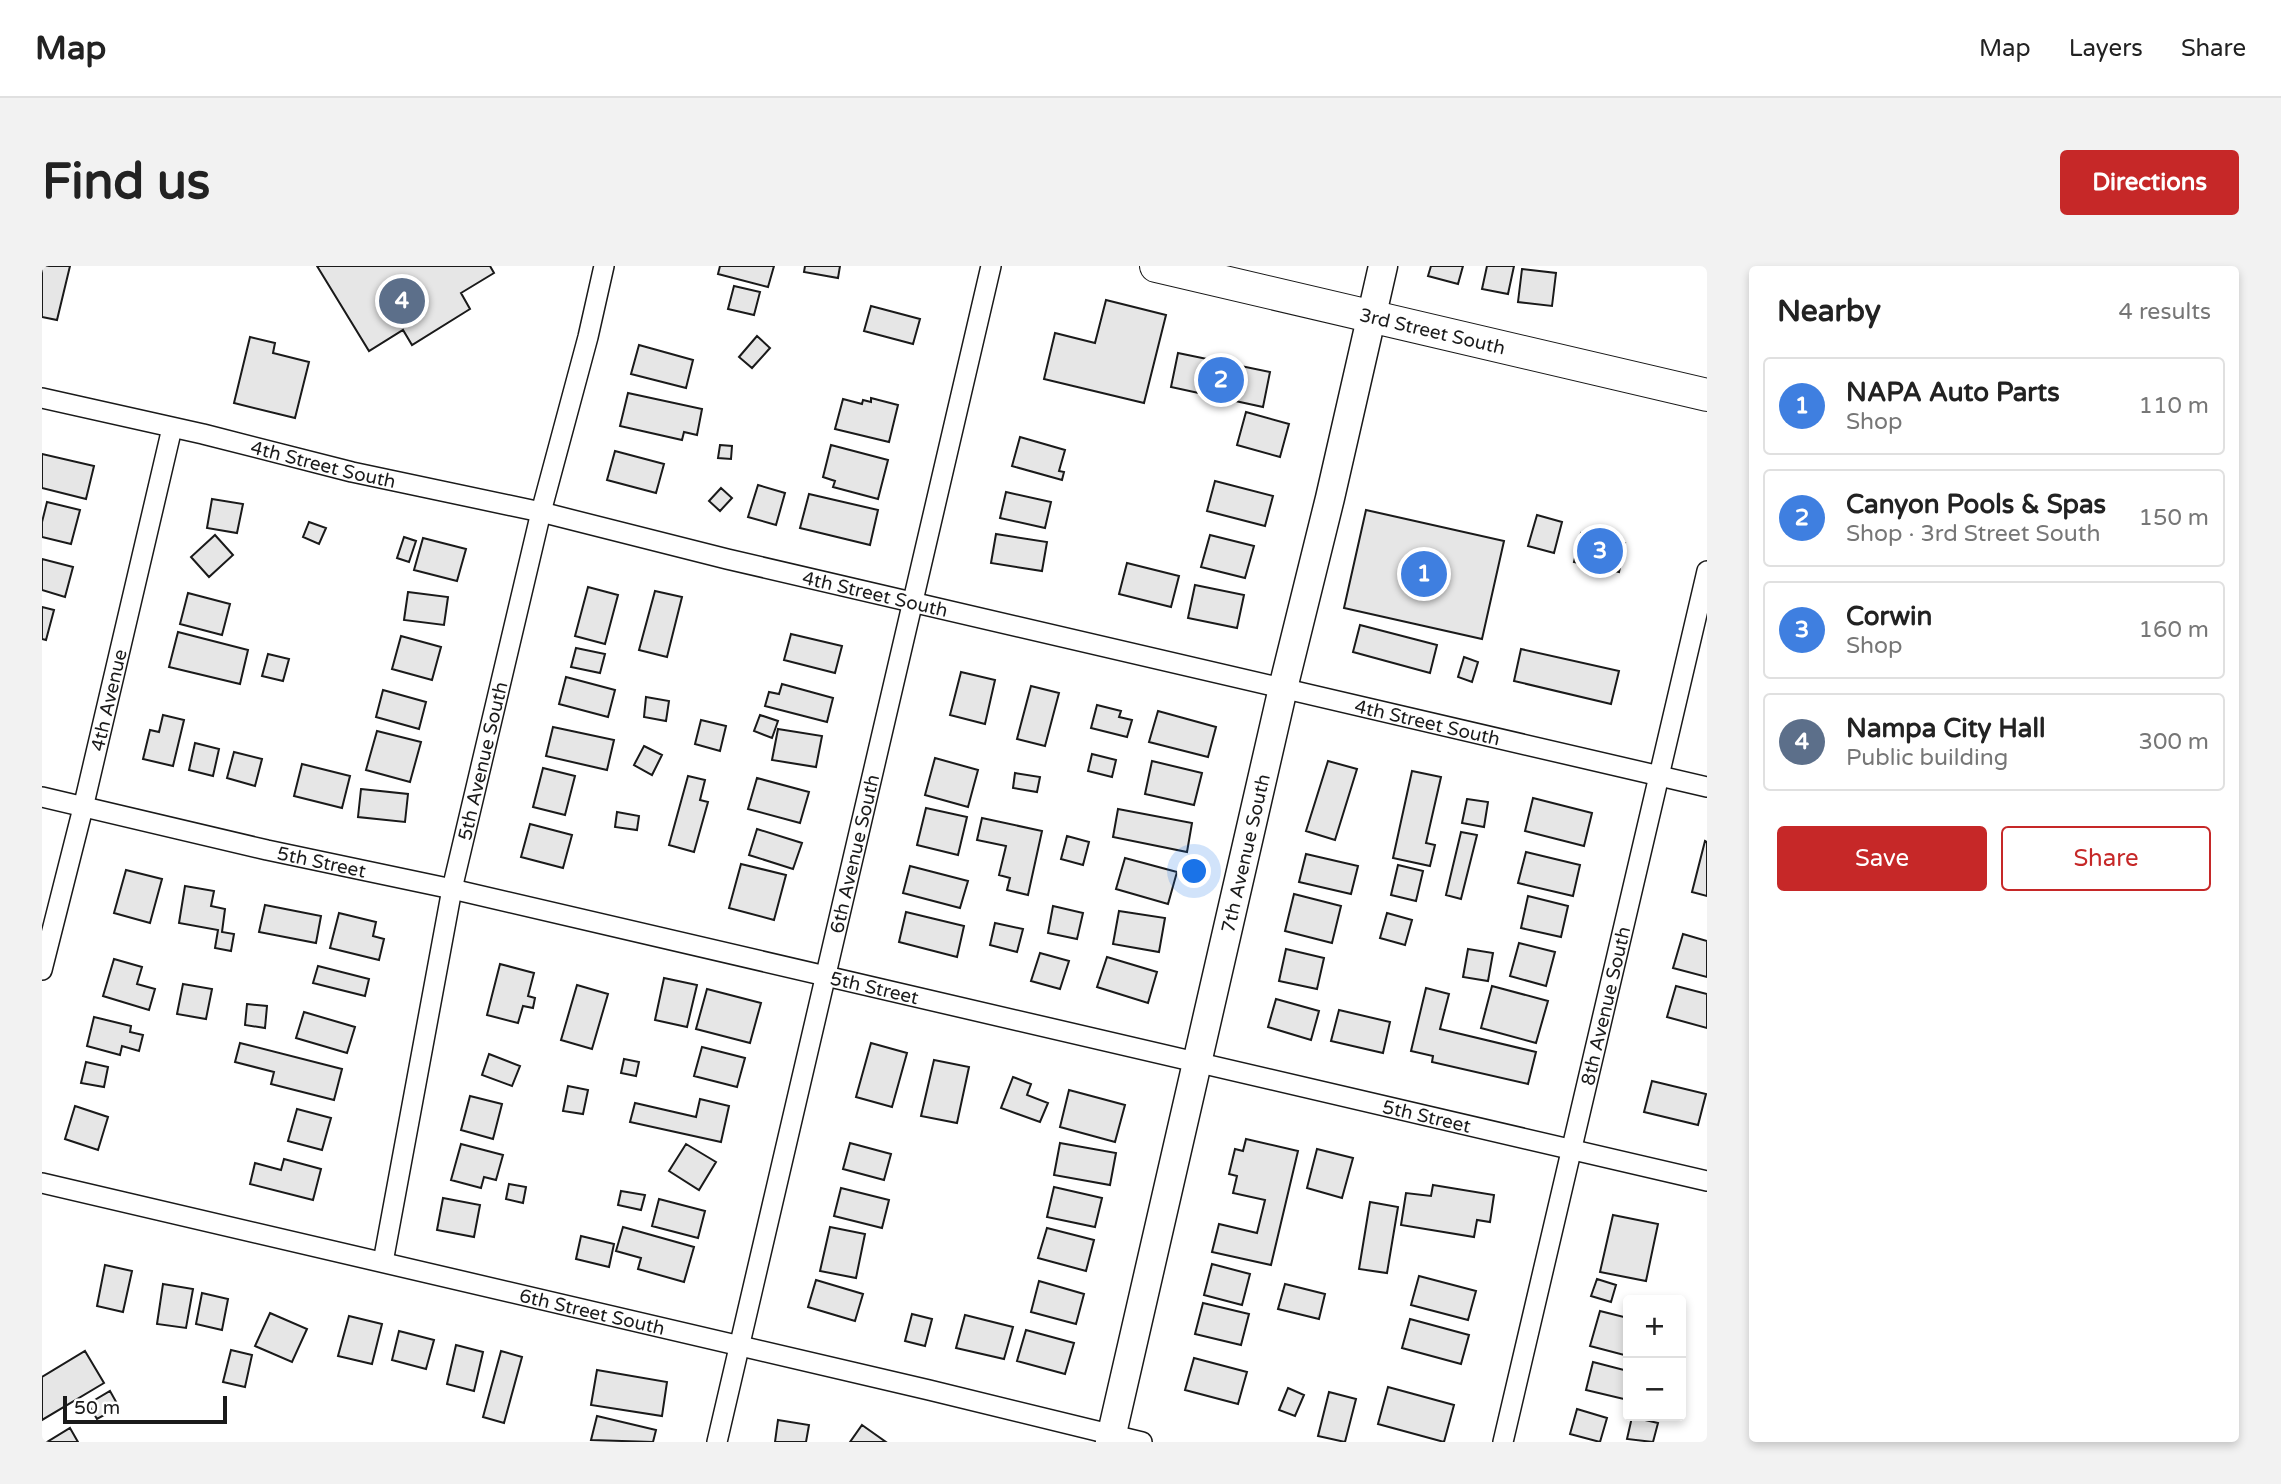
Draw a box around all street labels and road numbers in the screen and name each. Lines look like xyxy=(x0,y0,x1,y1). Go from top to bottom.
street label: 3rd Street South xyxy=(1357,304,1507,359)
street label: 4th Street South xyxy=(248,437,398,493)
street label: 4th Street South xyxy=(800,567,950,622)
street label: 4th Avenue xyxy=(87,647,132,753)
street label: 5th Avenue South xyxy=(454,680,513,843)
street label: 4th Street South xyxy=(1352,695,1502,751)
street label: 6th Avenue South xyxy=(826,772,884,936)
street label: 7th Avenue South xyxy=(1217,772,1275,935)
street label: 5th Street xyxy=(275,842,368,883)
street label: 8th Avenue South xyxy=(1577,924,1635,1088)
street label: 5th Street xyxy=(828,967,921,1009)
street label: 5th Street xyxy=(1380,1096,1473,1138)
street label: 6th Street South xyxy=(517,1285,667,1340)

